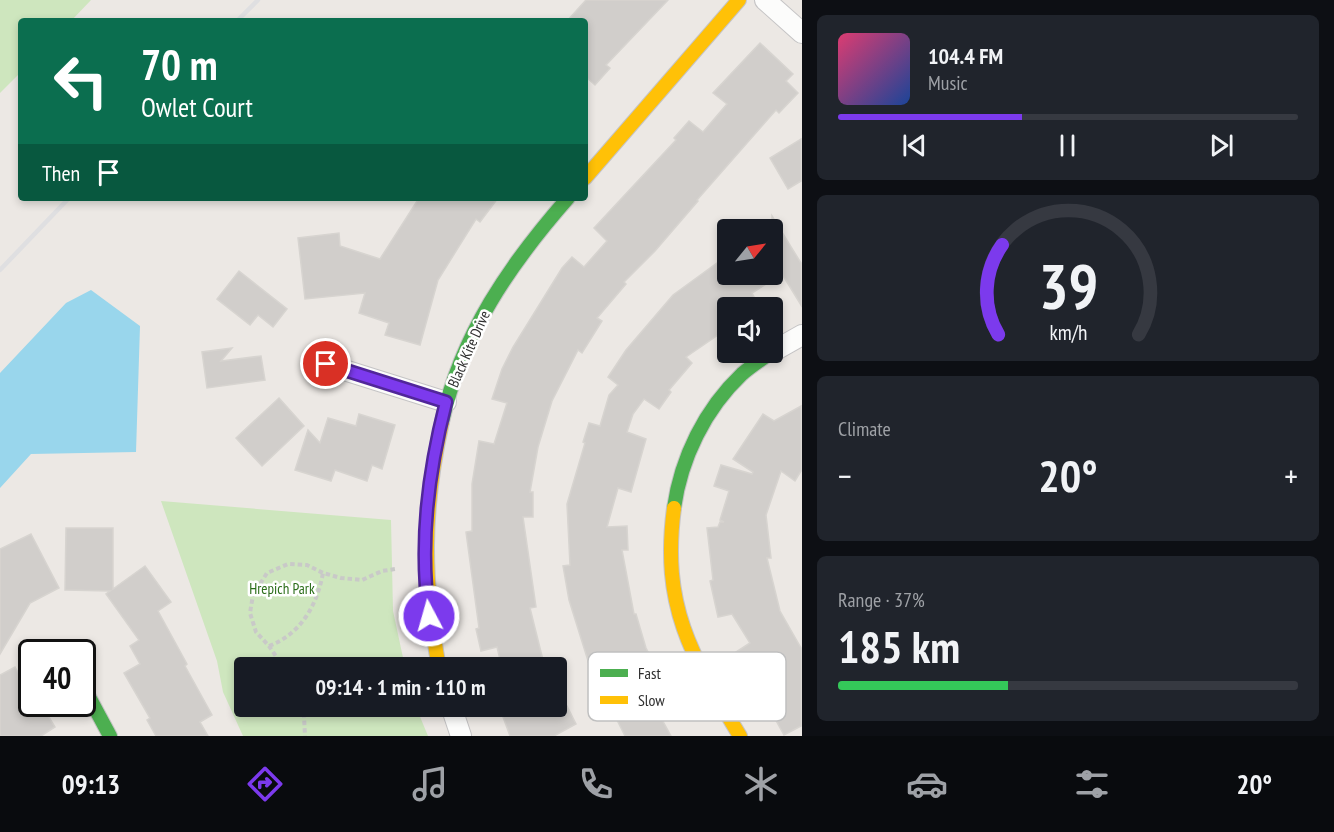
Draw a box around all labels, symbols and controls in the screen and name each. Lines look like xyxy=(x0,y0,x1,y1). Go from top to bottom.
text: 70 m xyxy=(141,37,218,92)
icon: left xyxy=(42,42,120,120)
text: 104.4 FM xyxy=(928,42,1003,70)
text: Music xyxy=(928,70,968,96)
text: Owlet Court xyxy=(141,90,253,124)
icon: previous xyxy=(898,129,931,162)
icon: pause xyxy=(1051,129,1084,162)
icon: next xyxy=(1205,129,1238,162)
icon: arrive xyxy=(92,156,125,189)
text: Then xyxy=(42,159,80,187)
north arrow xyxy=(717,219,783,285)
map controls xyxy=(717,219,783,363)
text: 39 xyxy=(1038,245,1098,326)
button: sound xyxy=(717,297,783,363)
street label: Black Kite Drive xyxy=(443,308,494,390)
text: km/h xyxy=(1049,318,1087,346)
pin xyxy=(300,338,351,389)
icon: arrive xyxy=(309,347,342,380)
text: Climate xyxy=(838,416,891,442)
text: 20° xyxy=(1038,446,1098,504)
text: − xyxy=(838,454,852,497)
text: + xyxy=(1284,454,1298,497)
park label: Hrepich Park xyxy=(249,579,315,598)
position arrow xyxy=(397,584,461,648)
text: Range · 37% xyxy=(838,587,925,613)
text: 185 km xyxy=(838,617,960,675)
speed limit sign: 40 xyxy=(18,639,96,717)
legend xyxy=(588,652,786,721)
text: Fast xyxy=(638,663,661,683)
text: 09:14 · 1 min · 110 m xyxy=(315,673,486,701)
text: Slow xyxy=(638,690,665,710)
icon: directions xyxy=(244,763,286,805)
icon: music xyxy=(409,763,451,805)
icon: phone xyxy=(575,763,617,805)
icon: climate xyxy=(740,763,782,805)
icon: car xyxy=(906,763,948,805)
icon: filters xyxy=(1071,763,1113,805)
text: 09:13 xyxy=(62,767,120,801)
text: 20° xyxy=(1237,767,1272,801)

